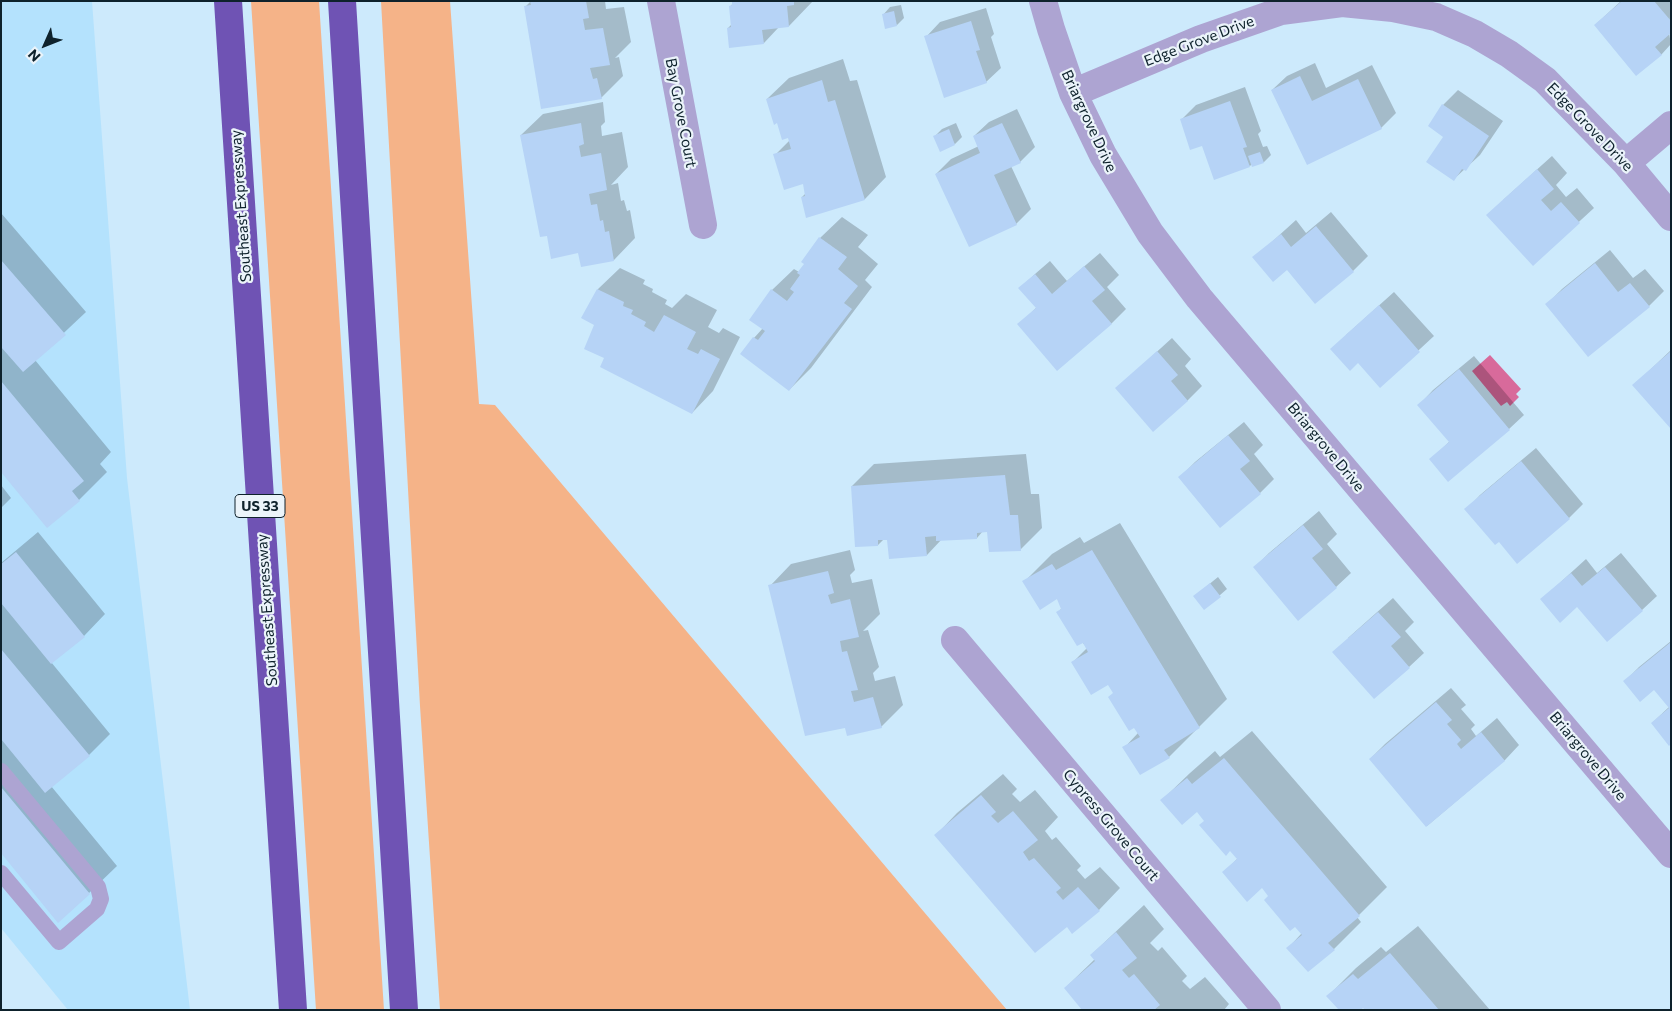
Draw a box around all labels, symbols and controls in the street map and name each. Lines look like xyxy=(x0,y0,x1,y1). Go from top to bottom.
street label: Edge Grove Drive xyxy=(1142,12,1256,70)
north arrow xyxy=(20,20,70,70)
text: N xyxy=(24,46,44,65)
street label: Bay Grove Court xyxy=(662,57,700,169)
street label: Briargrove Drive xyxy=(1058,67,1120,175)
street label: Edge Grove Drive xyxy=(1543,79,1637,175)
street label: Southeast Expressway xyxy=(227,129,255,283)
street label: Briargrove Drive xyxy=(1284,399,1368,495)
road number: US 33 xyxy=(235,494,285,518)
street label: Southeast Expressway xyxy=(253,533,281,687)
street label: Briargrove Drive xyxy=(1546,708,1630,804)
street label: Cypress Grove Court xyxy=(1059,766,1163,884)

